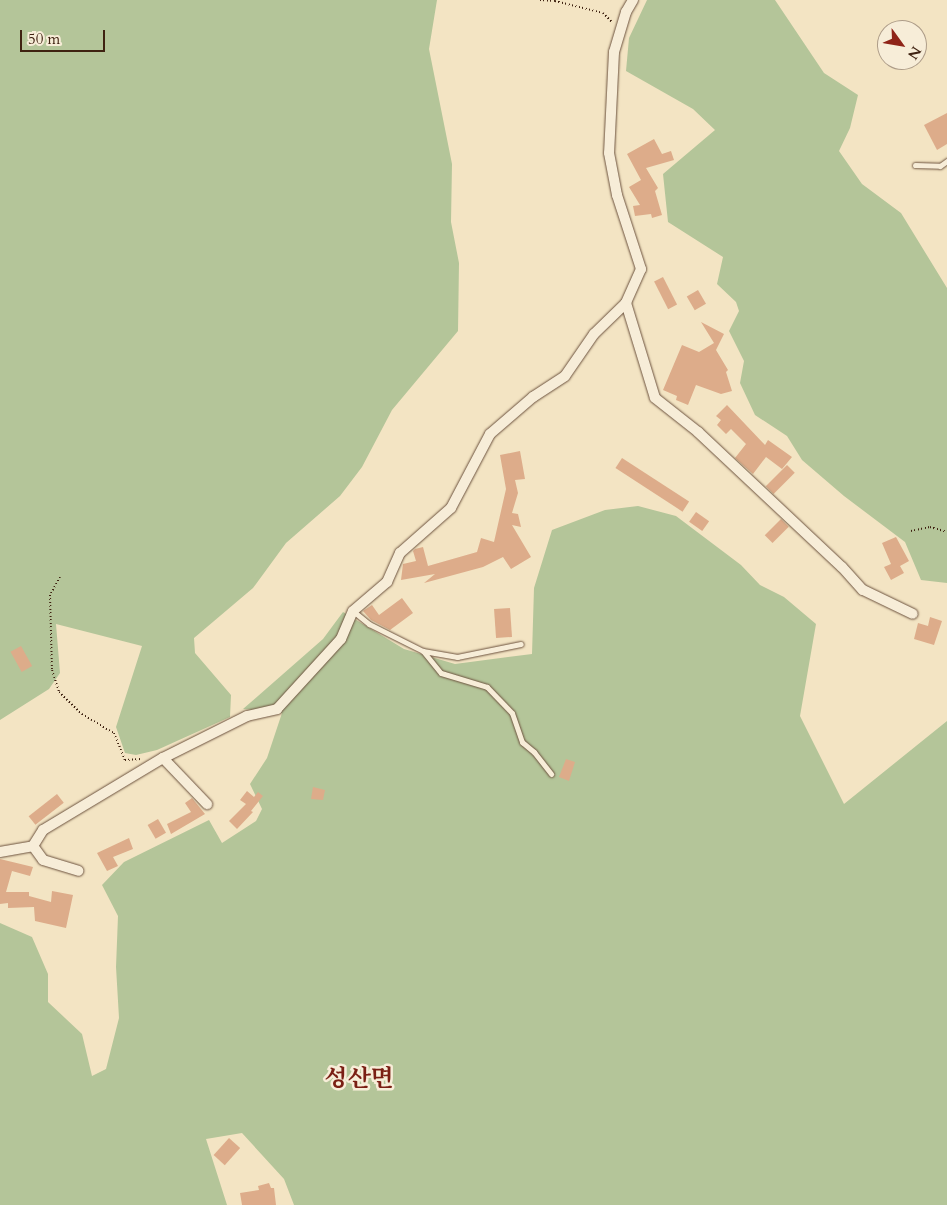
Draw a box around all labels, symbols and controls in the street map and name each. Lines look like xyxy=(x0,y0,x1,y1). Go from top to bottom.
scale bar xyxy=(22,20,108,52)
north arrow xyxy=(877,20,927,70)
text: 50 m xyxy=(28,29,60,49)
text: N xyxy=(903,42,926,63)
district label: 성산면 xyxy=(324,1065,394,1093)

